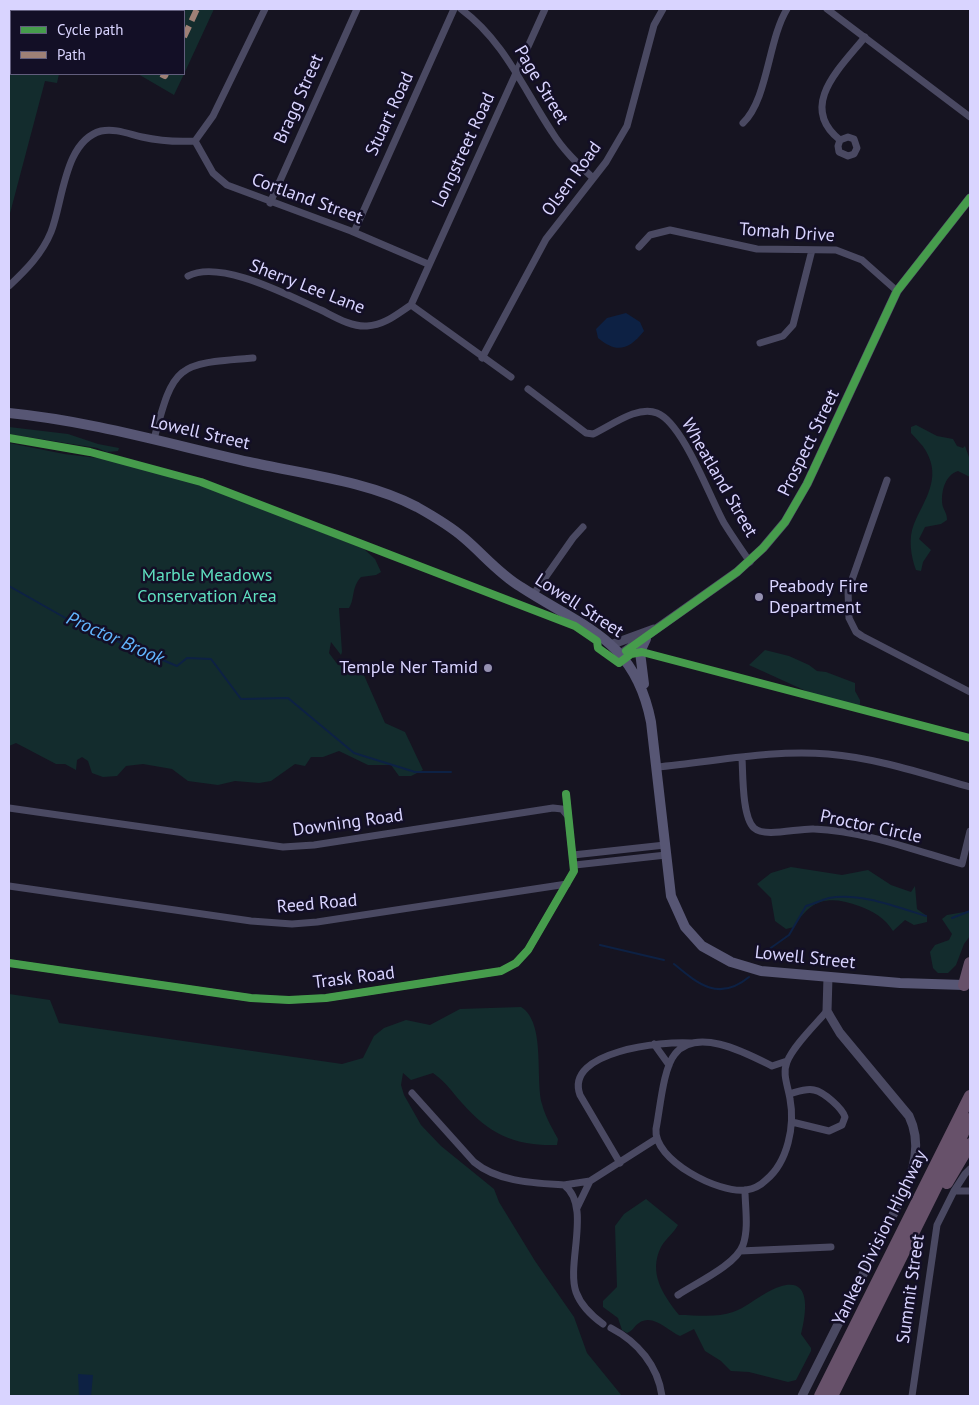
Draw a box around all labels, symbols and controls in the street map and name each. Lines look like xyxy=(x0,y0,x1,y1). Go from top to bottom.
legend xyxy=(10,10,185,75)
text: Cycle path xyxy=(57,20,123,39)
street label: Page Street xyxy=(509,42,573,128)
text: Path xyxy=(57,45,86,64)
street label: Bragg Street xyxy=(270,51,328,147)
street label: Stuart Road xyxy=(361,69,419,159)
street label: Longstreet Road xyxy=(428,89,500,211)
street label: Olsen Road xyxy=(538,137,606,221)
street label: Cortland Street xyxy=(249,169,365,229)
street label: Tomah Drive xyxy=(738,219,836,247)
street label: Sherry Lee Lane xyxy=(246,255,368,319)
street label: Prospect Street xyxy=(774,386,844,500)
street label: Lowell Street xyxy=(148,411,252,455)
street label: Wheatland Street xyxy=(676,415,762,541)
park label: Marble Meadows Conservation Area xyxy=(137,565,277,608)
street label: Lowell Street xyxy=(531,569,627,643)
place label: Peabody Fire Department xyxy=(769,576,868,618)
marker: Peabody Fire Department xyxy=(753,591,765,603)
water label: Proctor Brook xyxy=(63,607,167,671)
place label: Temple Ner Tamid xyxy=(339,657,478,679)
marker: Temple Ner Tamid xyxy=(482,662,494,674)
street label: Downing Road xyxy=(291,805,405,841)
street label: Proctor Circle xyxy=(818,806,924,848)
street label: Reed Road xyxy=(276,890,358,918)
street label: Lowell Street xyxy=(754,942,856,974)
street label: Trask Road xyxy=(312,962,396,994)
street label: Yankee Division Highway xyxy=(828,1147,932,1329)
street label: Summit Street xyxy=(893,1233,929,1345)

